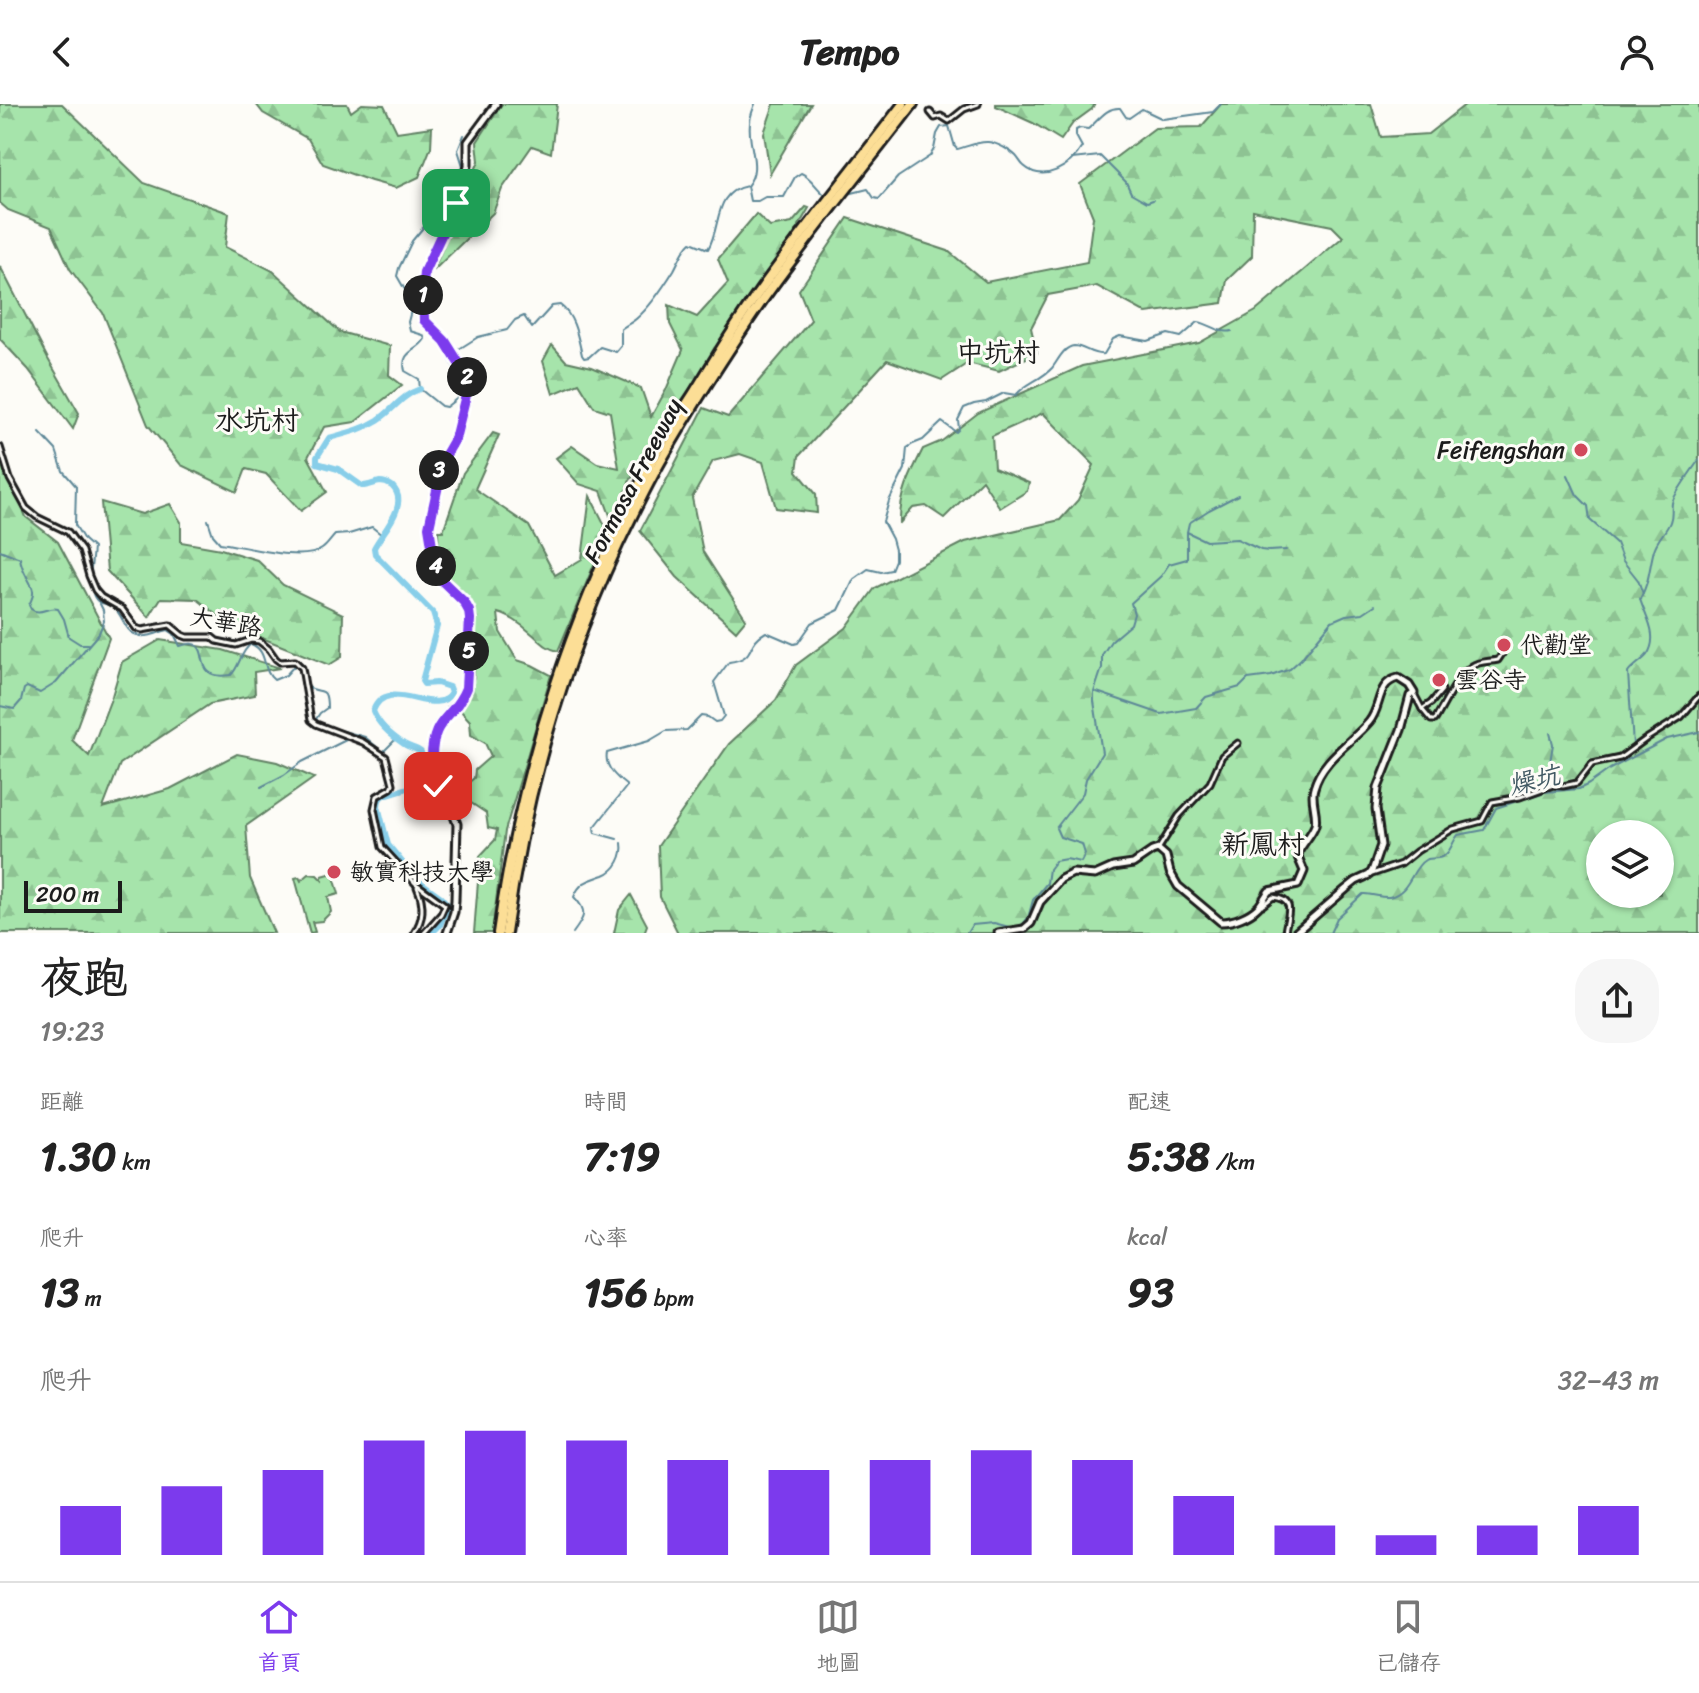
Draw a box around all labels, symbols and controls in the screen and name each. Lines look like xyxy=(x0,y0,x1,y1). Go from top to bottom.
text: Tempo xyxy=(799,20,900,84)
icon: back xyxy=(40,30,84,74)
icon: person xyxy=(1615,30,1659,74)
pin xyxy=(422,169,490,237)
icon: arrive xyxy=(434,181,478,225)
pin: 1 xyxy=(403,275,443,315)
text: 1 xyxy=(418,275,428,314)
district label: 中坑村 xyxy=(956,328,1040,377)
pin: 2 xyxy=(447,357,487,397)
text: 2 xyxy=(461,357,473,396)
street label: Formosa Freeway xyxy=(572,390,695,571)
district label: 水坑村 xyxy=(215,396,299,445)
place label: Feifengshan xyxy=(1437,429,1565,471)
marker: Feifengshan xyxy=(1572,441,1590,459)
pin: 3 xyxy=(419,450,459,490)
text: 3 xyxy=(433,450,445,489)
pin: 4 xyxy=(416,546,456,586)
text: 4 xyxy=(429,546,443,585)
street label: 大華路 xyxy=(187,595,265,649)
place label: 代勸堂 xyxy=(1520,624,1592,666)
pin: 5 xyxy=(449,631,489,671)
text: 5 xyxy=(462,631,476,670)
marker: 代勸堂 xyxy=(1495,636,1513,654)
place label: 雲谷寺 xyxy=(1455,659,1527,701)
marker: 雲谷寺 xyxy=(1430,671,1448,689)
water label: 燥坑 xyxy=(1503,751,1567,808)
pin xyxy=(404,752,472,820)
icon: check xyxy=(416,764,460,808)
district label: 新鳳村 xyxy=(1221,820,1305,869)
map controls xyxy=(1586,820,1674,908)
button: layers xyxy=(1586,820,1674,908)
place label: 敏實科技大學 xyxy=(350,851,494,893)
marker: 敏實科技大學 xyxy=(325,863,343,881)
text: 200 m xyxy=(36,875,99,914)
scale bar xyxy=(24,877,122,913)
text: 夜跑 xyxy=(40,939,128,1017)
button: share xyxy=(1575,959,1659,1043)
text: 19:23 xyxy=(40,1008,104,1054)
text: 距離 xyxy=(40,1082,84,1121)
text: 時間 xyxy=(584,1082,628,1121)
text: 配速 xyxy=(1127,1082,1171,1121)
text: 1.30 xyxy=(40,1121,116,1192)
text: 7:19 xyxy=(584,1121,660,1192)
text: 5:38 xyxy=(1127,1121,1210,1192)
text: km xyxy=(116,1143,151,1182)
text: /km xyxy=(1210,1143,1255,1182)
text: 爬升 xyxy=(40,1218,84,1257)
text: 心率 xyxy=(584,1218,628,1257)
text: kcal xyxy=(1127,1218,1167,1257)
text: 13 xyxy=(40,1257,79,1328)
text: 156 xyxy=(584,1257,648,1328)
text: 93 xyxy=(1127,1257,1174,1328)
text: m xyxy=(79,1279,102,1318)
text: bpm xyxy=(648,1279,694,1318)
text: 爬升 xyxy=(40,1357,92,1403)
text: 32–43 m xyxy=(1558,1357,1659,1403)
tab: 首頁 xyxy=(257,1595,302,1682)
tab: 地圖 xyxy=(816,1595,861,1682)
tab: 已儲存 xyxy=(1375,1595,1442,1682)

